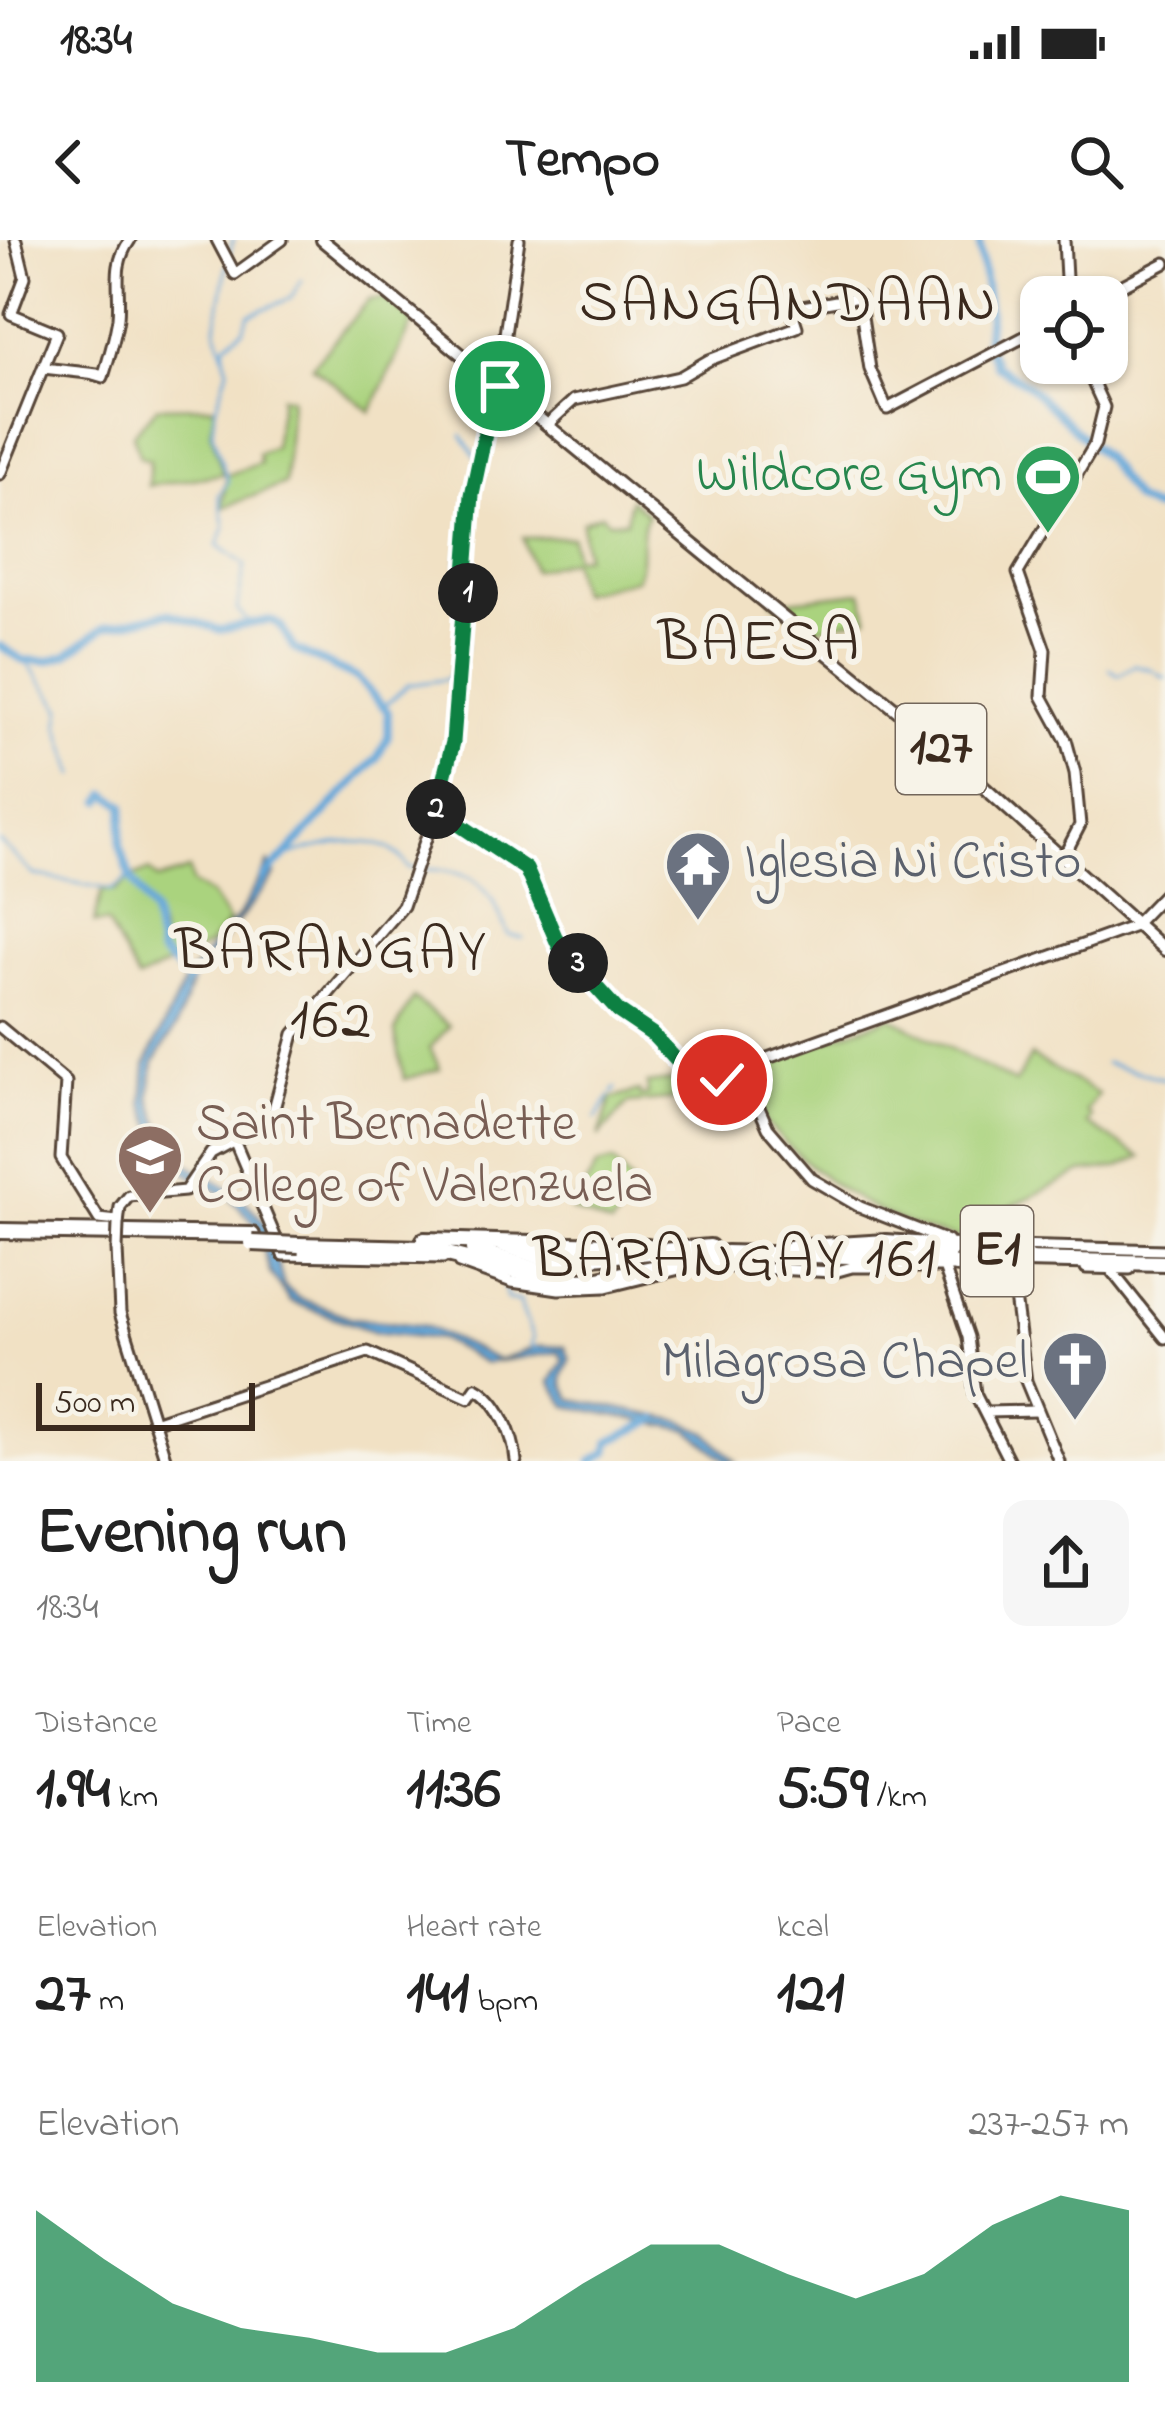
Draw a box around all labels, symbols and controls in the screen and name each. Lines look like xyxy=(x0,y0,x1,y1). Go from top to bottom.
text: 18:34 xyxy=(60,9,132,75)
text: Tempo xyxy=(505,123,660,201)
icon: back xyxy=(36,129,102,195)
icon: search xyxy=(1063,129,1129,195)
district label: SANGANDAAN xyxy=(579,262,999,349)
map controls xyxy=(1020,276,1128,384)
button: locate xyxy=(1020,276,1128,384)
pin xyxy=(449,335,551,437)
icon: arrive xyxy=(467,353,533,419)
place label: Wildcore Gym xyxy=(696,438,1002,516)
sports icon: Wildcore Gym xyxy=(1013,442,1083,536)
pin: 1 xyxy=(438,563,498,623)
text: 1 xyxy=(463,569,473,617)
district label: BAESA xyxy=(656,601,862,688)
road number: 127 xyxy=(896,704,986,794)
pin: 2 xyxy=(406,779,466,839)
text: 2 xyxy=(428,785,444,833)
place label: Iglesia Ni Cristo xyxy=(744,825,1081,904)
temple icon: Iglesia Ni Cristo xyxy=(663,829,733,923)
district label: BARANGAY 162 xyxy=(173,910,489,1066)
pin: 3 xyxy=(548,933,608,993)
text: 3 xyxy=(571,939,585,987)
pin xyxy=(671,1029,773,1131)
icon: check xyxy=(689,1047,755,1113)
place label: Saint Bernadette College of Valenzuela xyxy=(196,1087,653,1228)
school or university icon: Saint Bernadette College of Valenzuela xyxy=(115,1122,185,1216)
road number: E1 xyxy=(961,1206,1033,1296)
district label: BARANGAY 161 xyxy=(531,1218,939,1305)
place label: Milagrosa Chapel xyxy=(661,1325,1028,1404)
church icon: Milagrosa Chapel xyxy=(1040,1329,1110,1423)
scale bar xyxy=(36,1377,255,1430)
text: 500 m xyxy=(54,1380,135,1428)
text: Evening run xyxy=(36,1487,347,1583)
button: share xyxy=(1003,1500,1129,1626)
text: 18:34 xyxy=(36,1580,99,1637)
text: Distance xyxy=(36,1700,158,1748)
text: Time xyxy=(406,1700,472,1748)
text: Pace xyxy=(777,1700,841,1748)
text: 1.94 xyxy=(36,1748,110,1835)
text: 11:36 xyxy=(406,1748,501,1835)
text: 5:59 xyxy=(777,1748,868,1835)
text: km xyxy=(110,1774,158,1822)
text: /km xyxy=(868,1774,927,1822)
text: Elevation xyxy=(36,1904,157,1952)
text: Heart rate xyxy=(406,1904,542,1952)
text: kcal xyxy=(777,1904,829,1952)
text: 27 xyxy=(36,1952,91,2039)
text: 141 xyxy=(406,1952,469,2039)
text: 121 xyxy=(777,1952,845,2039)
text: m xyxy=(91,1978,124,2026)
text: bpm xyxy=(469,1978,538,2026)
text: Elevation xyxy=(36,2097,179,2154)
text: 237–257 m xyxy=(968,2097,1129,2154)

